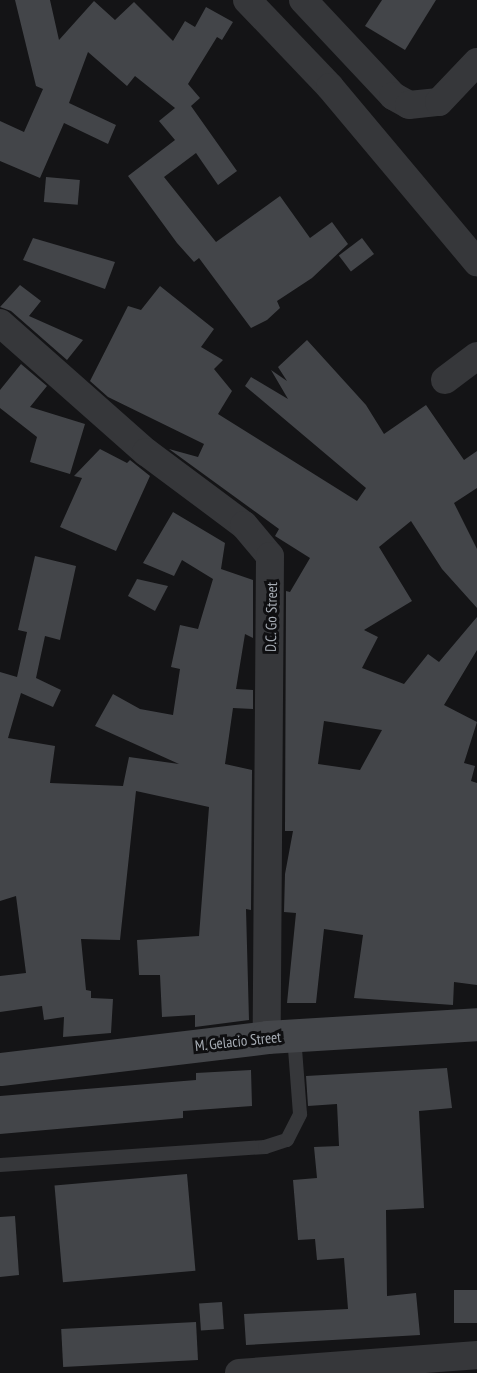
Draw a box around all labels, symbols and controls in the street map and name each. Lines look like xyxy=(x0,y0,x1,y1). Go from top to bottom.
street label: D.C. Go Street xyxy=(261,581,281,653)
street label: M. Gelacio Street xyxy=(193,1027,283,1055)

